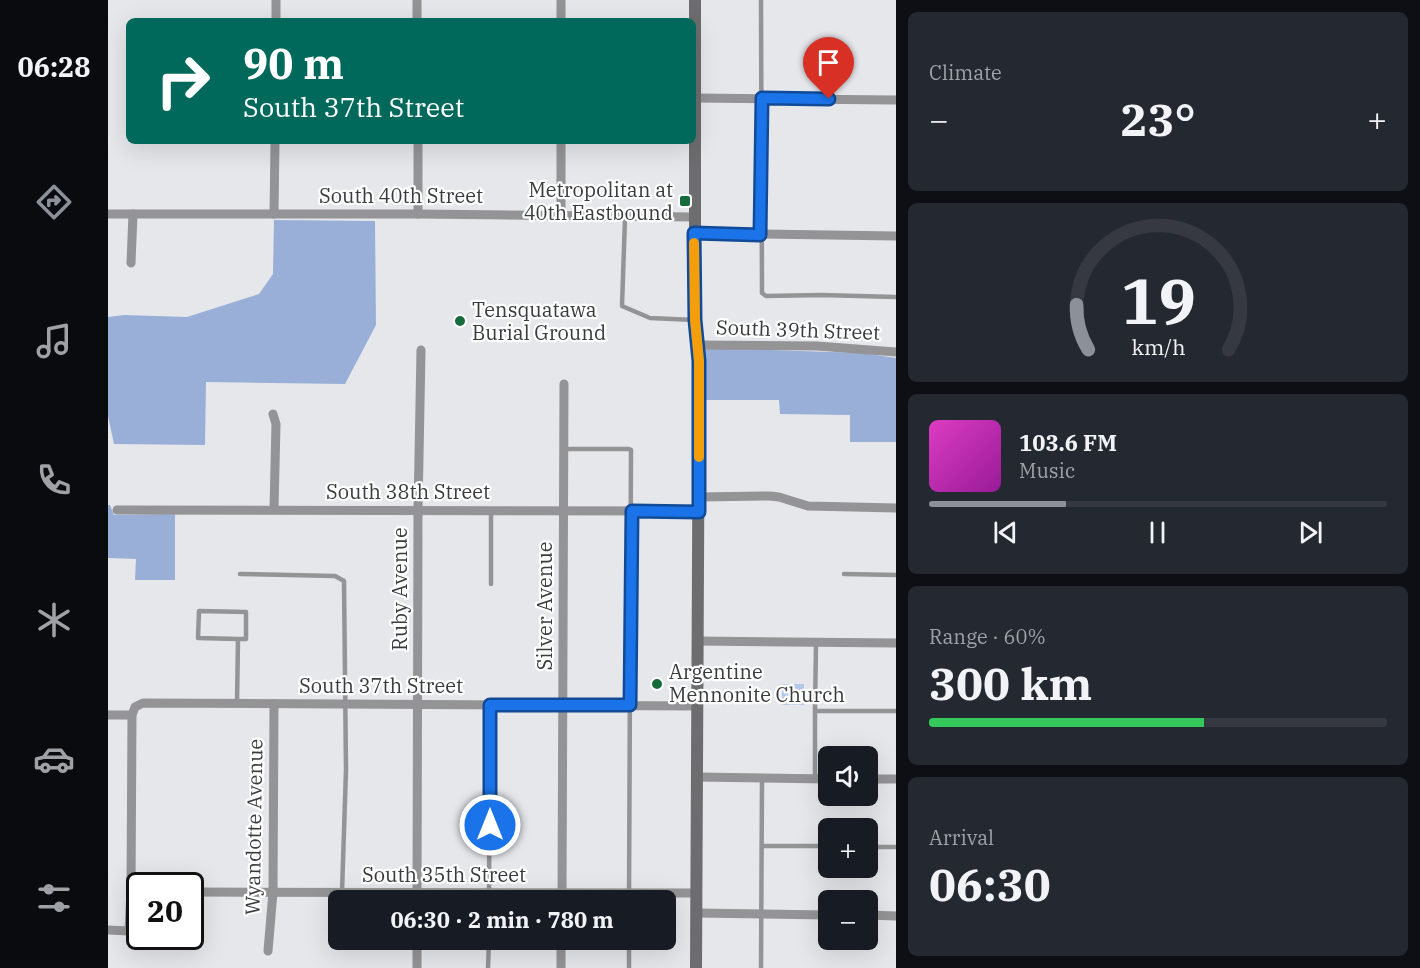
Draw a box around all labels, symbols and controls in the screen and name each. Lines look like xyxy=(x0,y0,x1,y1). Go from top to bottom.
text: 90 m xyxy=(243,36,344,91)
pin xyxy=(803,37,854,99)
icon: right xyxy=(144,42,222,120)
icon: arrive xyxy=(812,46,845,79)
text: 06:28 xyxy=(18,49,90,84)
text: Climate xyxy=(929,59,1002,86)
text: South 37th Street xyxy=(243,89,464,124)
text: 23° xyxy=(1120,90,1196,148)
text: − xyxy=(929,98,949,141)
text: + xyxy=(1367,98,1387,141)
place label: Metropolitan at 40th Eastbound xyxy=(524,176,673,226)
icon: directions xyxy=(33,181,75,223)
street label: South 40th Street xyxy=(319,182,483,209)
marker: Metropolitan at 40th Eastbound xyxy=(678,194,692,208)
text: 19 xyxy=(1121,260,1195,341)
place label: Tensquatawa Burial Ground xyxy=(472,296,606,346)
street label: South 39th Street xyxy=(716,313,880,346)
marker: Tensquatawa Burial Ground xyxy=(453,314,467,328)
icon: music xyxy=(33,320,75,362)
text: km/h xyxy=(1131,333,1185,361)
text: 103.6 FM xyxy=(1019,428,1117,457)
text: Music xyxy=(1019,457,1075,484)
icon: phone xyxy=(33,459,75,501)
street label: South 38th Street xyxy=(326,478,490,505)
icon: previous xyxy=(989,516,1022,549)
icon: pause xyxy=(1141,516,1174,549)
icon: next xyxy=(1294,516,1327,549)
street label: Ruby Avenue xyxy=(386,527,413,651)
street label: Silver Avenue xyxy=(531,541,558,671)
icon: climate xyxy=(33,599,75,641)
text: Range · 60% xyxy=(929,623,1046,650)
text: 300 km xyxy=(929,654,1092,712)
place label: Argentine Mennonite Church xyxy=(669,658,845,708)
street label: South 37th Street xyxy=(299,672,463,699)
marker: Argentine Mennonite Church xyxy=(650,677,664,691)
icon: car xyxy=(33,738,75,780)
street label: Wyandotte Avenue xyxy=(238,739,269,915)
map controls xyxy=(818,746,878,950)
button: sound xyxy=(818,746,878,806)
position arrow xyxy=(458,793,522,857)
button: + xyxy=(818,818,878,878)
text: Arrival xyxy=(929,824,994,851)
text: 06:30 xyxy=(929,855,1051,913)
street label: South 35th Street xyxy=(362,861,526,888)
speed limit sign: 20 xyxy=(126,872,204,950)
icon: filters xyxy=(33,877,75,919)
button: − xyxy=(818,890,878,950)
text: 06:30 · 2 min · 780 m xyxy=(390,905,614,934)

